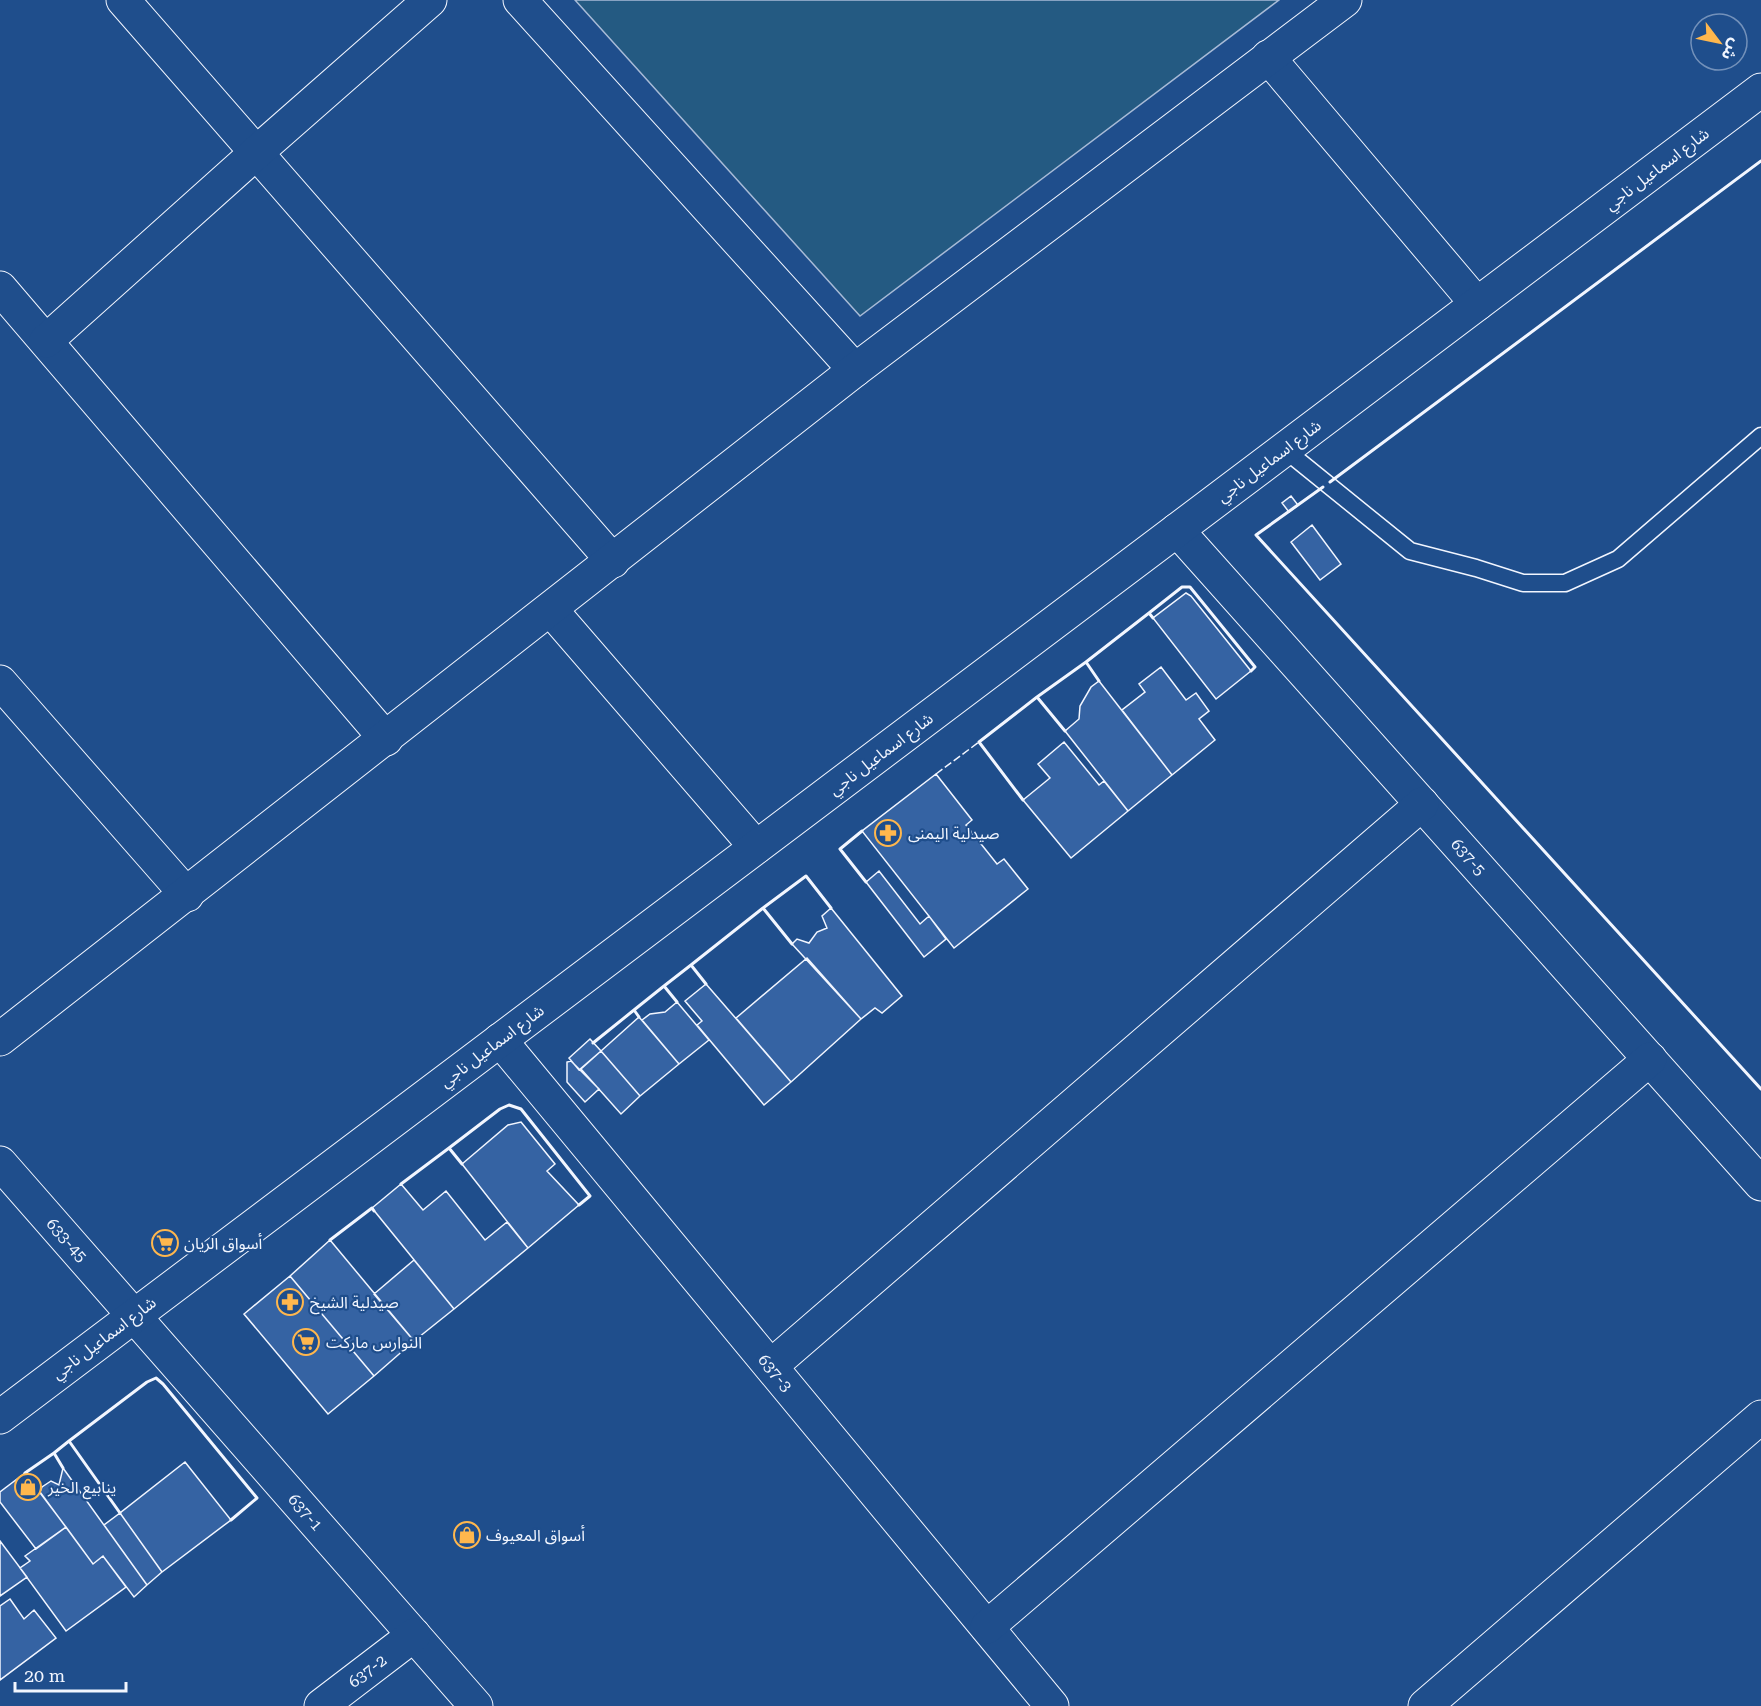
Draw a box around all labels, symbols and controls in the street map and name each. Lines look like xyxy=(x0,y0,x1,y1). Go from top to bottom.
north arrow xyxy=(1689,12,1749,72)
text: ش xyxy=(1717,35,1745,64)
street label: شارع اسماعيل ناجي xyxy=(1601,124,1715,217)
street label: شارع اسماعيل ناجي xyxy=(1213,416,1327,509)
street label: شارع اسماعيل ناجي xyxy=(825,709,939,802)
pharmacy icon: صيدلية اليمنى xyxy=(873,818,903,848)
place label: صيدلية اليمنى xyxy=(908,824,999,843)
street label: 637-5 xyxy=(1447,834,1490,879)
street label: شارع اسماعيل ناجي xyxy=(436,1001,550,1094)
street label: 633-45 xyxy=(43,1214,92,1266)
supermarket icon: أسواق الريان xyxy=(150,1228,180,1258)
place label: أسواق الريان xyxy=(184,1233,262,1253)
pharmacy icon: صيدلية الشيخ xyxy=(275,1287,305,1317)
street label: شارع اسماعيل ناجي xyxy=(48,1293,162,1386)
place label: صيدلية الشيخ xyxy=(310,1293,399,1315)
supermarket icon: النوارس ماركت xyxy=(291,1327,321,1357)
place label: النوارس ماركت xyxy=(326,1333,422,1352)
street label: 637-3 xyxy=(755,1350,797,1395)
shop icon: ينابيع الخير xyxy=(13,1472,43,1502)
place label: ينابيع الخير xyxy=(47,1478,116,1500)
street label: 637-1 xyxy=(285,1490,327,1534)
shop icon: أسواق المعيوف xyxy=(452,1520,482,1550)
place label: أسواق المعيوف xyxy=(486,1525,585,1545)
street label: 637-2 xyxy=(344,1650,390,1691)
scale bar xyxy=(15,1655,126,1693)
text: 20 m xyxy=(24,1665,65,1686)

